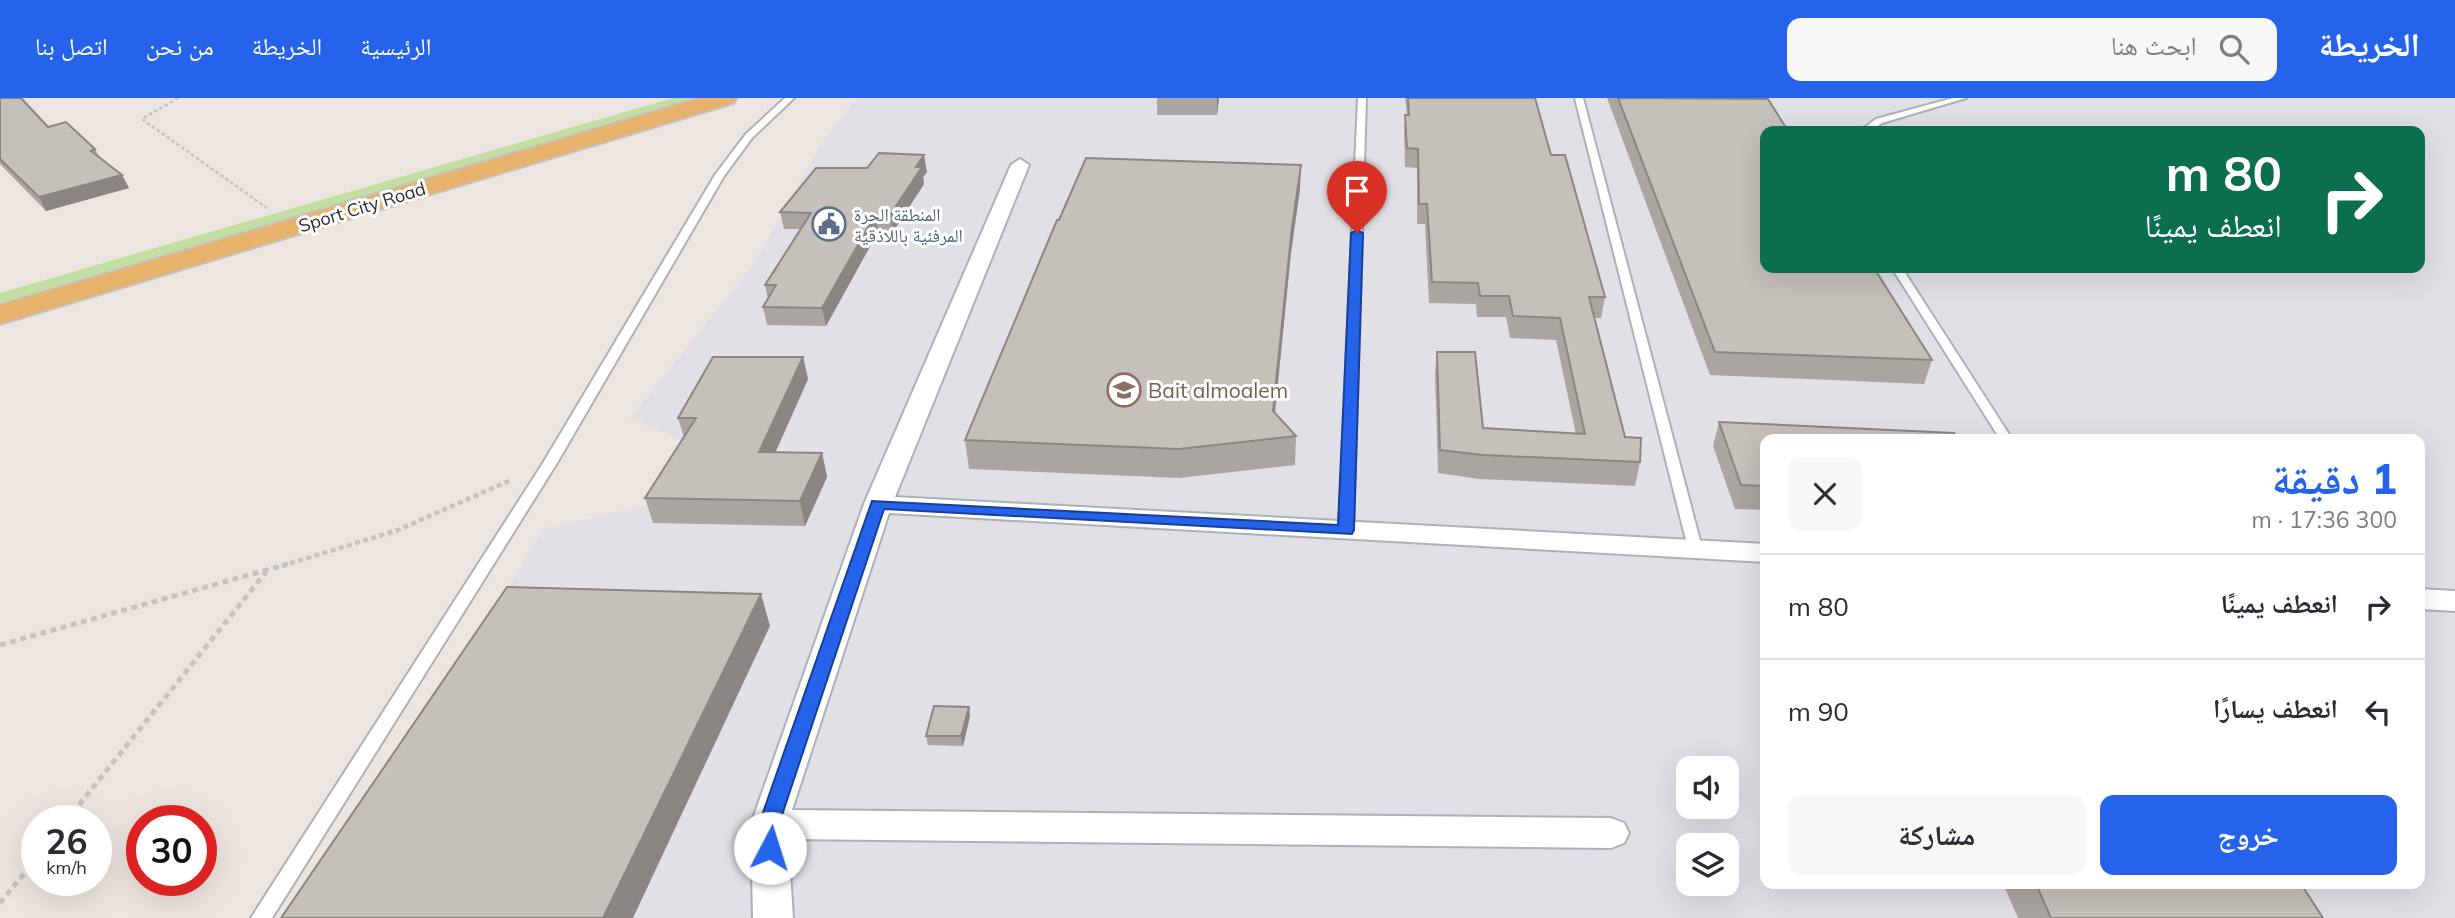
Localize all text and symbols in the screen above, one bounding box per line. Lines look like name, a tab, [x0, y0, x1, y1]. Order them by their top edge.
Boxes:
search box	[1787, 18, 2277, 81]
text: الخريطة	[2319, 23, 2420, 64]
text: ابحث هنا	[2111, 29, 2197, 62]
icon: search	[2215, 30, 2253, 68]
text: اتصل بنا	[35, 31, 108, 61]
text: من نحن	[146, 31, 214, 61]
text: الخريطة	[252, 31, 322, 61]
text: الرئيسية	[360, 31, 431, 61]
text: 80 m	[2166, 142, 2282, 203]
icon: right	[2306, 154, 2397, 245]
pin	[1327, 161, 1387, 233]
icon: arrive	[1338, 172, 1376, 210]
street label: Sport City Road	[296, 177, 428, 237]
place label: المنطقة الحرة المرفئية باللاذقية	[854, 203, 963, 247]
public building icon: المنطقة الحرة المرفئية باللاذقية	[810, 205, 848, 243]
text: انعطف يمينًا	[2145, 205, 2282, 245]
school or university icon: Bait almoalem	[1105, 371, 1143, 409]
place label: Bait almoalem	[1148, 377, 1288, 403]
text: 1 دقيقة	[2272, 452, 2397, 505]
button: close	[1788, 457, 1862, 531]
text: 300 m · 17:36	[2252, 505, 2397, 534]
text: انعطف يمينًا	[2221, 587, 2338, 620]
icon: right	[2359, 588, 2397, 626]
text: 80 m	[1788, 590, 1849, 623]
text: انعطف يسارًا	[2213, 692, 2338, 725]
icon: left	[2359, 693, 2397, 731]
text: 90 m	[1788, 695, 1849, 728]
map controls	[1676, 756, 1739, 896]
button: sound	[1676, 756, 1739, 819]
button: مشاركة	[1788, 795, 2086, 875]
button: خروج	[2100, 795, 2397, 875]
speed limit sign: 30	[126, 805, 217, 896]
position arrow	[733, 811, 807, 885]
text: 26	[45, 819, 88, 863]
button: layers	[1676, 833, 1739, 896]
text: km/h	[46, 856, 87, 879]

